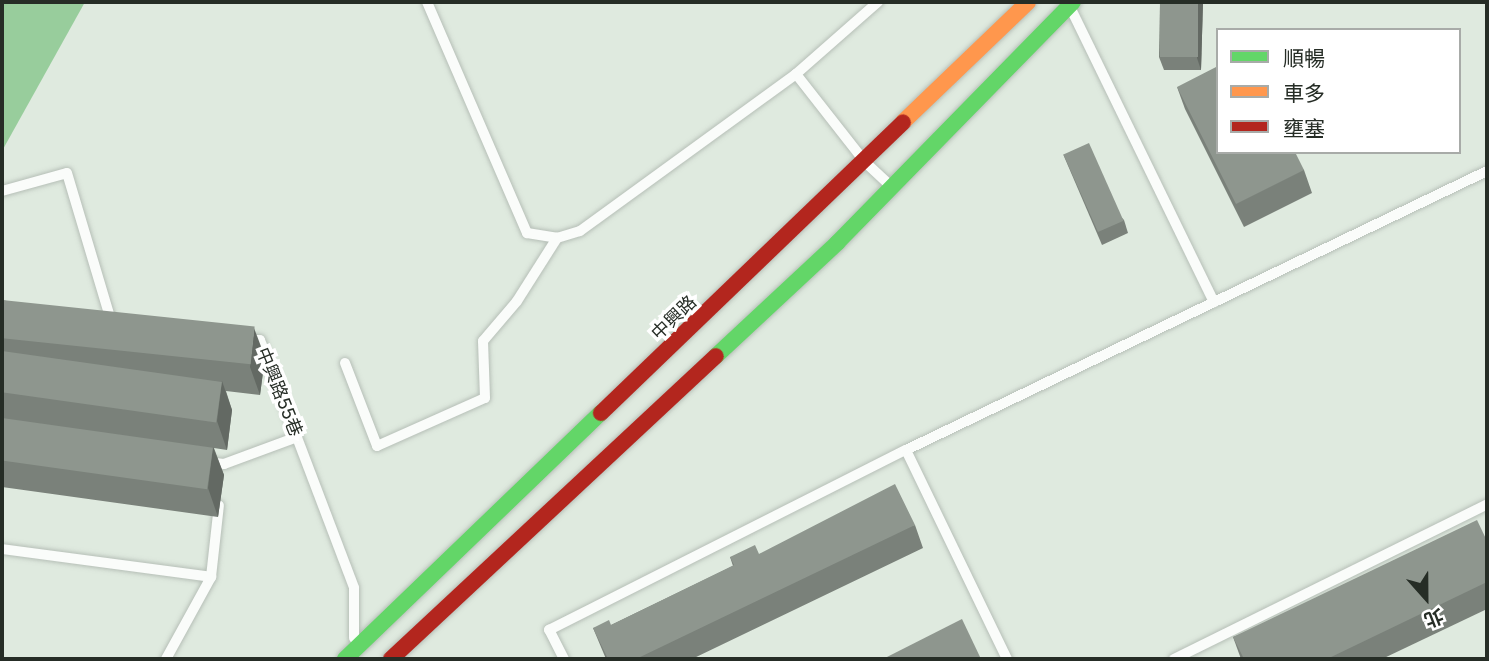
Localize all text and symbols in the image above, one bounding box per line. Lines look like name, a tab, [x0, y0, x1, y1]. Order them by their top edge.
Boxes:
legend	[1216, 28, 1461, 154]
text: 順暢	[1283, 46, 1325, 71]
text: 車多	[1283, 81, 1325, 106]
text: 壅塞	[1283, 116, 1325, 141]
street label: 中興路	[647, 291, 701, 345]
street label: 中興路55巷	[251, 344, 307, 440]
north arrow	[1391, 563, 1461, 633]
text: 北	[1421, 604, 1447, 632]

